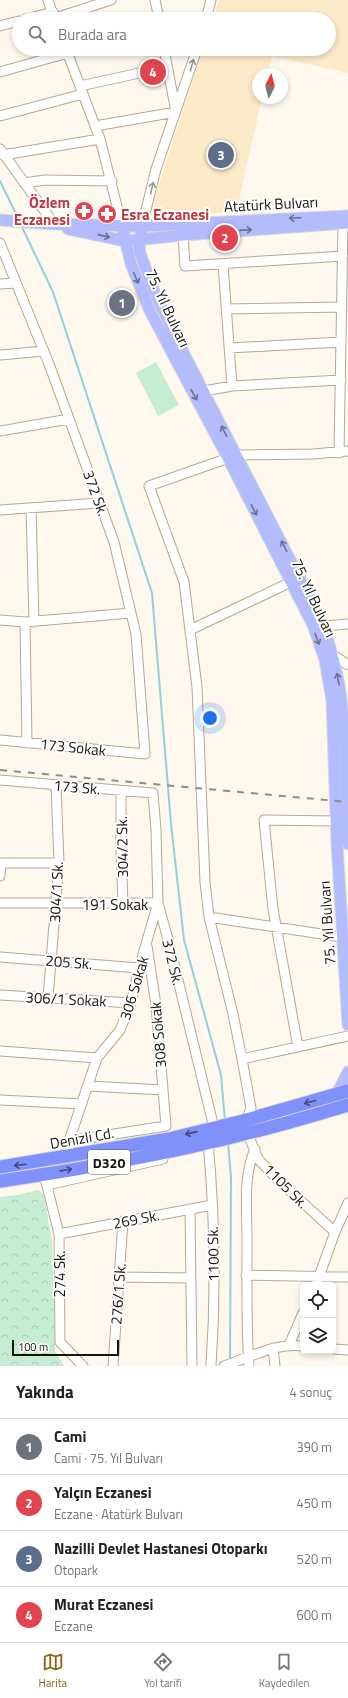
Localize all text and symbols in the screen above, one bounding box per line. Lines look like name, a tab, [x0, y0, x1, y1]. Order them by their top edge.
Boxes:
search box	[12, 12, 336, 56]
icon: search	[26, 23, 48, 45]
text: Burada ara	[58, 23, 127, 46]
pin: 4	[140, 57, 166, 87]
one-way arrow	[189, 58, 196, 71]
north arrow	[252, 68, 288, 104]
pin: 3	[208, 140, 234, 170]
one-way arrow	[148, 182, 156, 195]
street label: Atatürk Bulvarı	[223, 190, 319, 218]
place label: Özlem Eczanesi	[14, 191, 70, 231]
pharmacy icon: Özlem Eczanesi	[73, 200, 95, 222]
pharmacy icon: Esra Eczanesi	[96, 203, 118, 225]
place label: Esra Eczanesi	[121, 203, 209, 226]
one-way arrow	[289, 214, 302, 222]
pin: 2	[212, 223, 238, 253]
one-way arrow	[239, 227, 252, 234]
one-way arrow	[97, 233, 110, 241]
street label: 75. Yıl Bulvarı	[140, 265, 196, 351]
one-way arrow	[133, 272, 141, 284]
pin: 1	[109, 288, 135, 318]
one-way arrow	[191, 388, 198, 400]
one-way arrow	[220, 425, 228, 437]
street label: 372 Sk.	[77, 467, 115, 519]
one-way arrow	[251, 503, 259, 515]
one-way arrow	[280, 541, 287, 553]
street label: 75. Yıl Bulvarı	[286, 555, 342, 641]
one-way arrow	[314, 633, 322, 645]
one-way arrow	[333, 673, 341, 686]
your location	[200, 708, 220, 728]
street label: 173 Sokak	[39, 732, 107, 762]
street label: 173 Sk.	[53, 773, 101, 801]
street label: 304/2 Sk.	[110, 816, 134, 878]
street label: 304/1 Sk.	[43, 861, 69, 923]
street label: 75. Yıl Bulvarı	[313, 880, 341, 966]
street label: 191 Sokak	[82, 893, 148, 916]
street label: 372 Sk.	[156, 936, 190, 988]
street label: 205 Sk.	[45, 948, 93, 976]
street label: 306 Sokak	[113, 953, 155, 1023]
street label: 306/1 Sokak	[25, 985, 107, 1013]
street label: 308 Sokak	[144, 1001, 172, 1069]
one-way arrow	[304, 1098, 317, 1106]
street label: Denizli Cd.	[48, 1121, 116, 1155]
one-way arrow	[185, 1130, 198, 1138]
road number: D320	[88, 1150, 130, 1174]
street label: 1105 Sk.	[258, 1158, 314, 1214]
one-way arrow	[14, 1161, 27, 1169]
one-way arrow	[59, 1166, 72, 1174]
street label: 269 Sk.	[111, 1203, 161, 1235]
street label: 1100 Sk.	[201, 1226, 225, 1282]
street label: 274 Sk.	[48, 1250, 71, 1298]
street label: 276/1 Sk.	[104, 1262, 132, 1326]
map controls	[300, 1282, 336, 1354]
button: locate	[300, 1282, 336, 1318]
button: layers	[300, 1318, 336, 1354]
scale bar	[12, 1338, 119, 1357]
text: 100 m	[18, 1339, 48, 1355]
text: Yakında	[16, 1379, 74, 1405]
text: 4 sonuç	[289, 1382, 332, 1402]
text: Cami	[54, 1425, 86, 1448]
text: 1	[25, 1437, 33, 1457]
text: 390 m	[296, 1437, 332, 1457]
text: Cami · 75. Yıl Bulvarı	[54, 1448, 163, 1468]
text: Yalçın Eczanesi	[54, 1481, 152, 1504]
text: 2	[25, 1493, 33, 1513]
text: 450 m	[296, 1493, 332, 1513]
text: Eczane · Atatürk Bulvarı	[54, 1504, 183, 1524]
text: Nazilli Devlet Hastanesi Otoparkı	[54, 1537, 268, 1560]
text: 3	[25, 1549, 33, 1569]
text: 520 m	[296, 1549, 332, 1569]
text: Otopark	[54, 1560, 98, 1580]
text: Murat Eczanesi	[54, 1593, 153, 1616]
text: 4	[25, 1605, 33, 1625]
text: 600 m	[296, 1605, 332, 1625]
text: Eczane	[54, 1616, 93, 1636]
tab: Harita	[39, 1651, 67, 1691]
tab: Yol tarifi	[144, 1651, 182, 1691]
tab: Kaydedilen	[259, 1651, 309, 1691]

